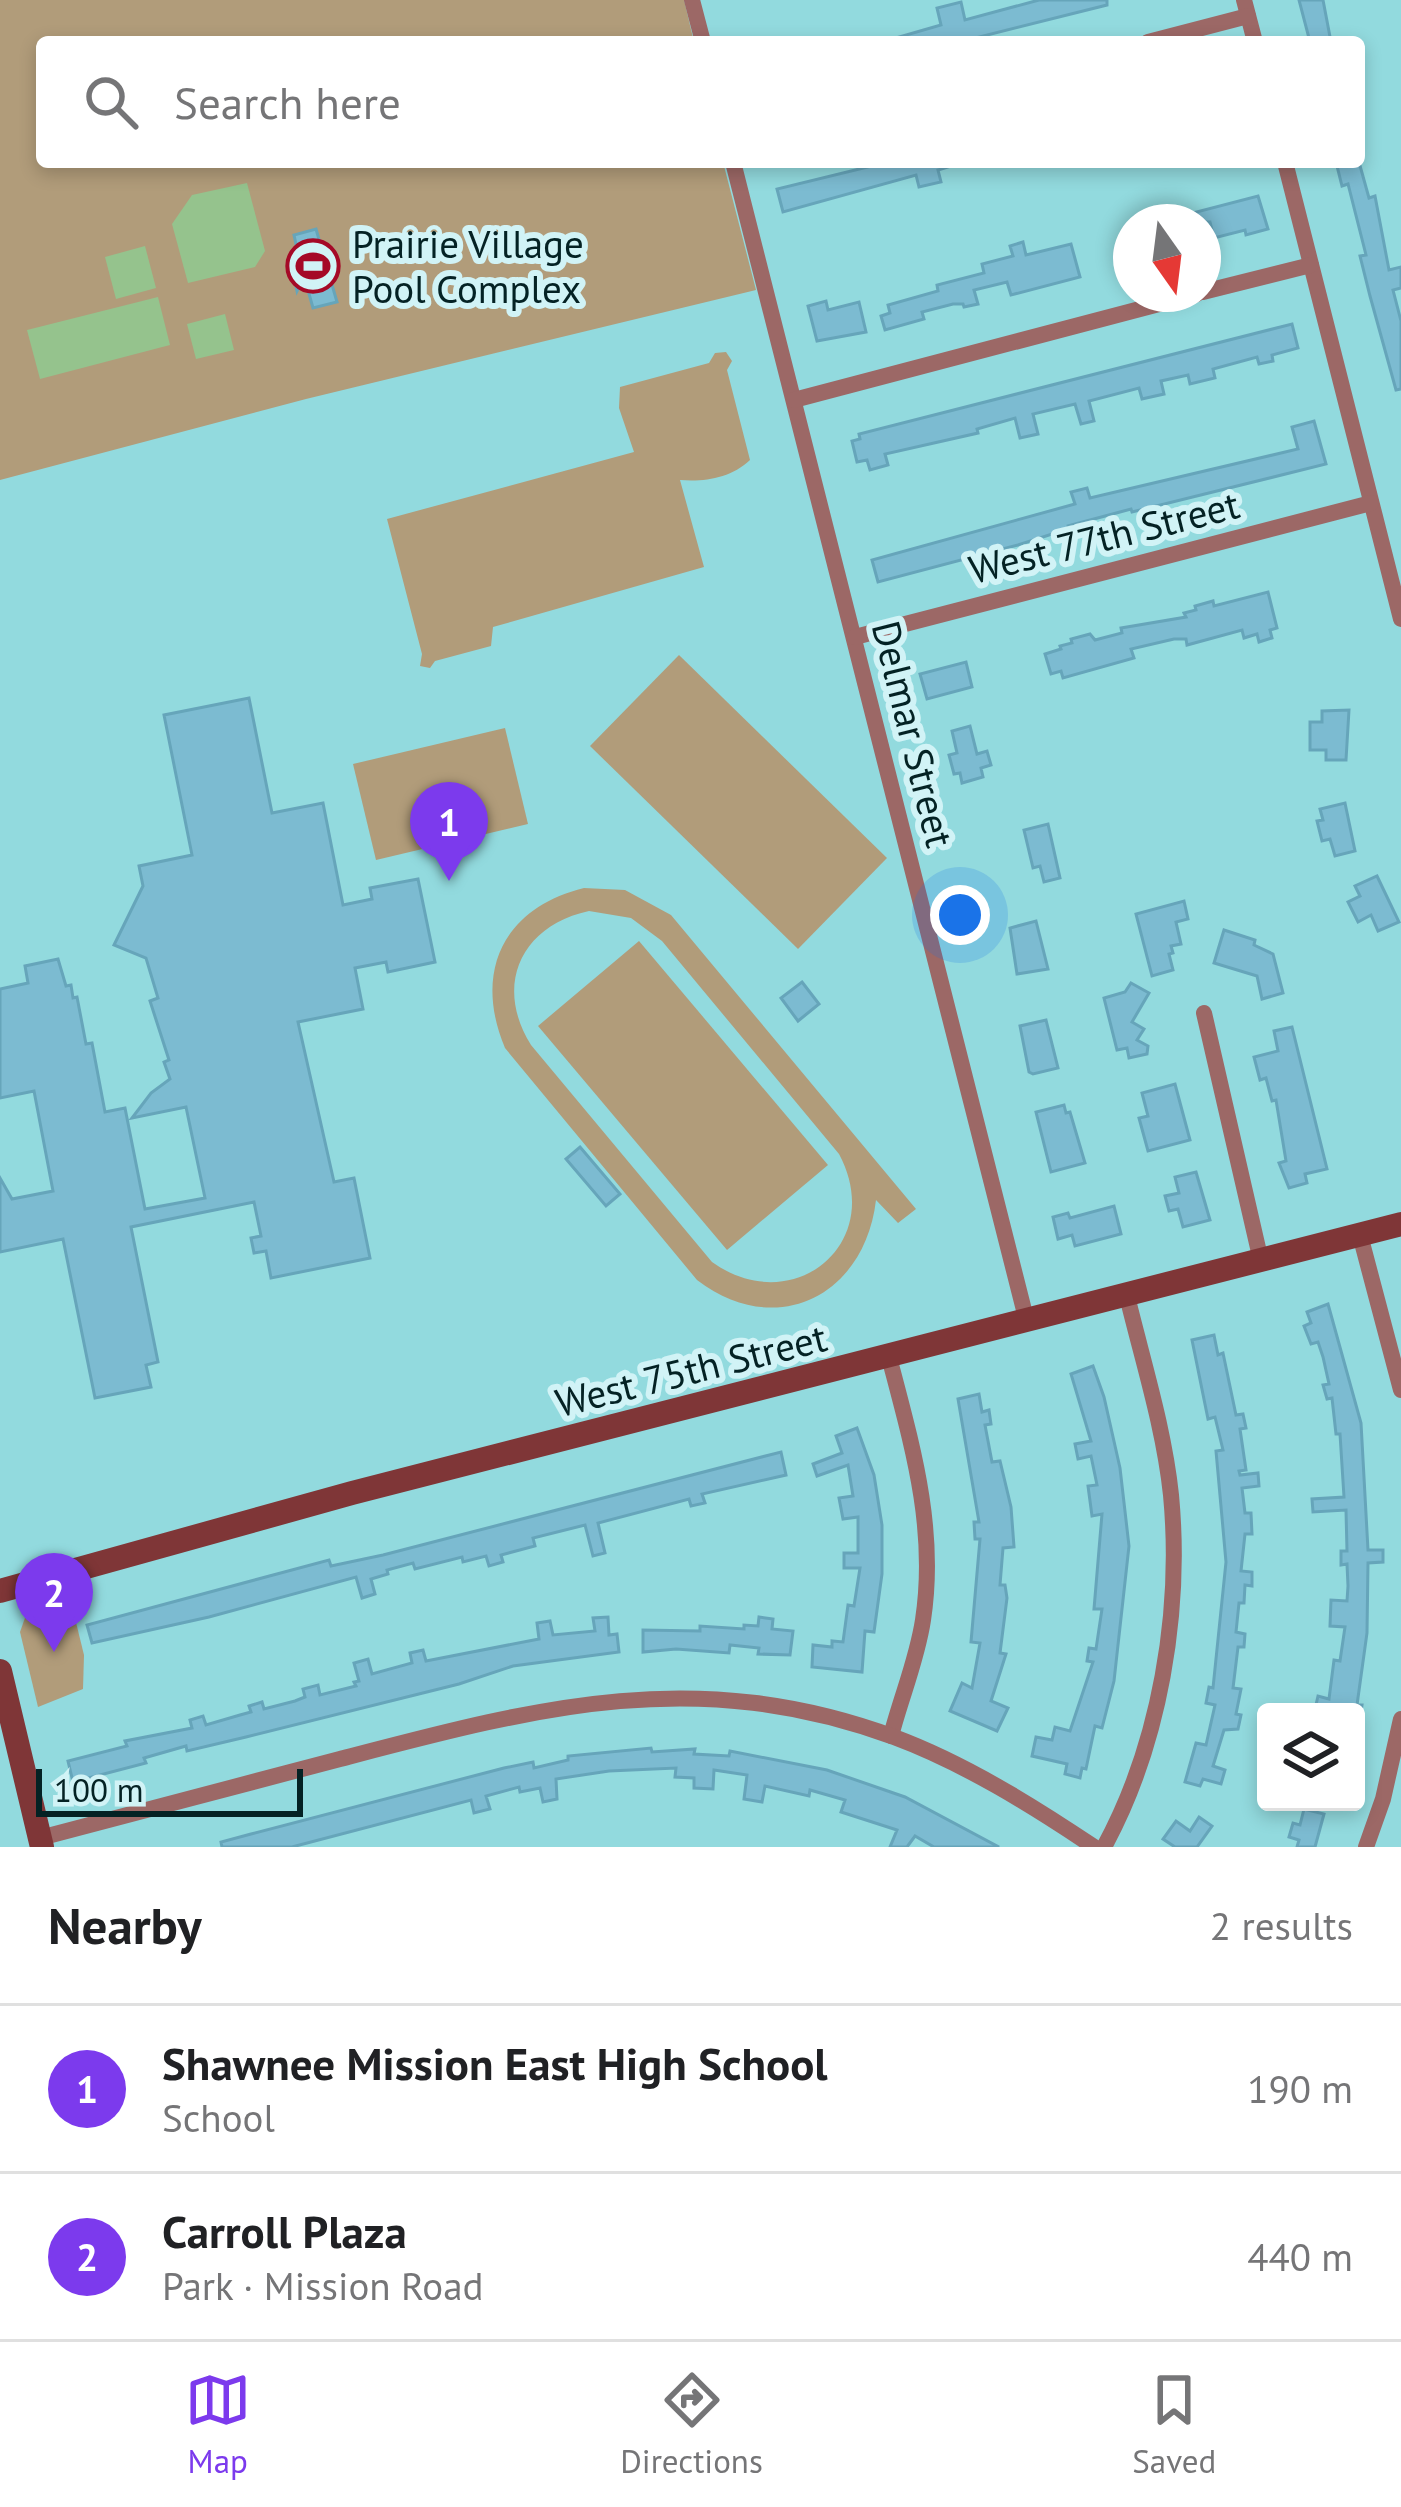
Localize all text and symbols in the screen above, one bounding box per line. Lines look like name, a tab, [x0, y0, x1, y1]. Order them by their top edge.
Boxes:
search box	[36, 36, 1365, 168]
icon: search	[78, 69, 144, 135]
text: Search here	[174, 73, 401, 131]
north arrow	[1113, 204, 1221, 312]
place label: Prairie Village Pool Complex	[352, 218, 584, 314]
sports icon: Prairie Village Pool Complex	[285, 238, 341, 294]
street label: West 77th Street	[963, 478, 1244, 595]
street label: Delmar Street	[861, 616, 966, 852]
pin: 1	[410, 782, 488, 881]
your location	[930, 885, 990, 945]
street label: West 75th Street	[550, 1311, 832, 1428]
pin: 2	[15, 1553, 93, 1652]
map controls	[1257, 1703, 1365, 1811]
button: layers	[1257, 1703, 1365, 1811]
scale bar	[36, 1763, 303, 1816]
text: 100 m	[54, 1768, 144, 1811]
text: Nearby	[48, 1892, 202, 1958]
text: 2 results	[1210, 1900, 1353, 1951]
text: Shawnee Mission East High School	[162, 2034, 828, 2092]
text: 1	[76, 2063, 98, 2114]
text: 190 m	[1247, 2063, 1353, 2114]
text: School	[162, 2092, 275, 2143]
text: Carroll Plaza	[162, 2202, 407, 2260]
text: 2	[76, 2231, 98, 2282]
text: 440 m	[1247, 2231, 1353, 2282]
text: Park · Mission Road	[162, 2260, 484, 2311]
tab: Map	[185, 2367, 251, 2482]
tab: Directions	[620, 2367, 763, 2482]
tab: Saved	[1132, 2367, 1216, 2482]

